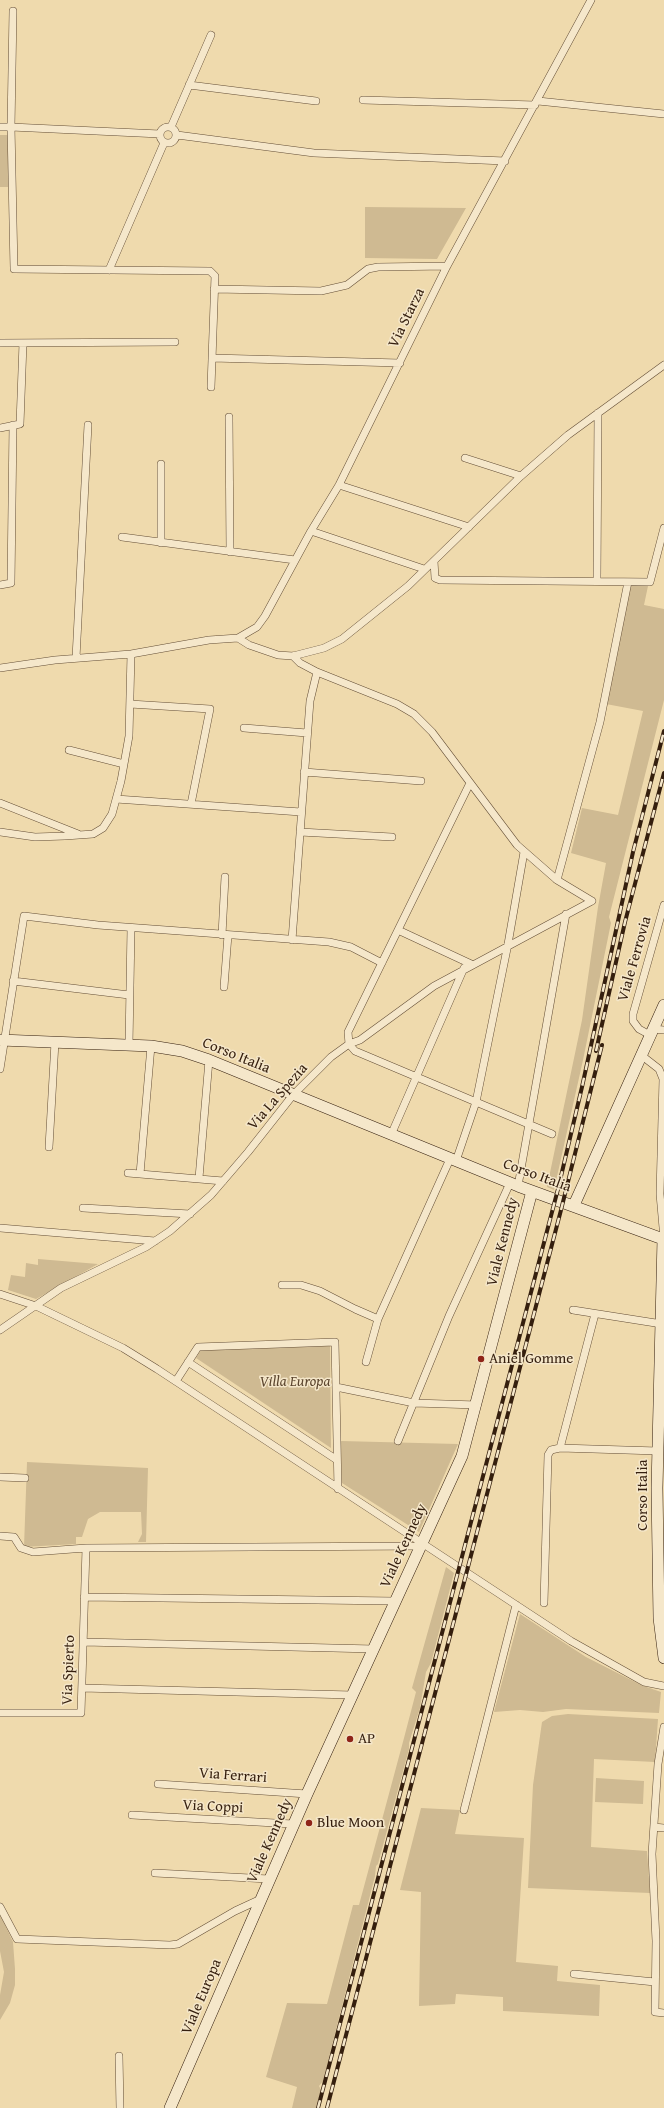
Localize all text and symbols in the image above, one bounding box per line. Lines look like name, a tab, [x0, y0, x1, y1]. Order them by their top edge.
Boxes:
street label: Via Starza	[385, 285, 429, 351]
street label: Viale Ferrovia	[614, 914, 656, 1004]
street label: Corso Italia	[200, 1034, 272, 1078]
street label: Via La Spezia	[244, 1060, 312, 1134]
street label: Corso Italia	[500, 1155, 574, 1197]
street label: Viale Kennedy	[483, 1196, 523, 1288]
place label: Aniel Gomme	[489, 1350, 573, 1368]
marker: Aniel Gomme	[476, 1354, 486, 1364]
park label: Villa Europa	[260, 1373, 330, 1391]
street label: Corso Italia	[634, 1459, 652, 1531]
street label: Viale Kennedy	[377, 1501, 431, 1591]
street label: Via Spierto	[59, 1635, 79, 1705]
place label: AP	[358, 1730, 375, 1748]
marker: AP	[345, 1734, 355, 1744]
street label: Via Ferrari	[199, 1765, 267, 1787]
street label: Via Coppi	[182, 1796, 244, 1818]
street label: Viale Kennedy	[243, 1796, 297, 1886]
place label: Blue Moon	[317, 1814, 384, 1832]
marker: Blue Moon	[304, 1818, 314, 1828]
street label: Viale Europa	[178, 1957, 226, 2037]

